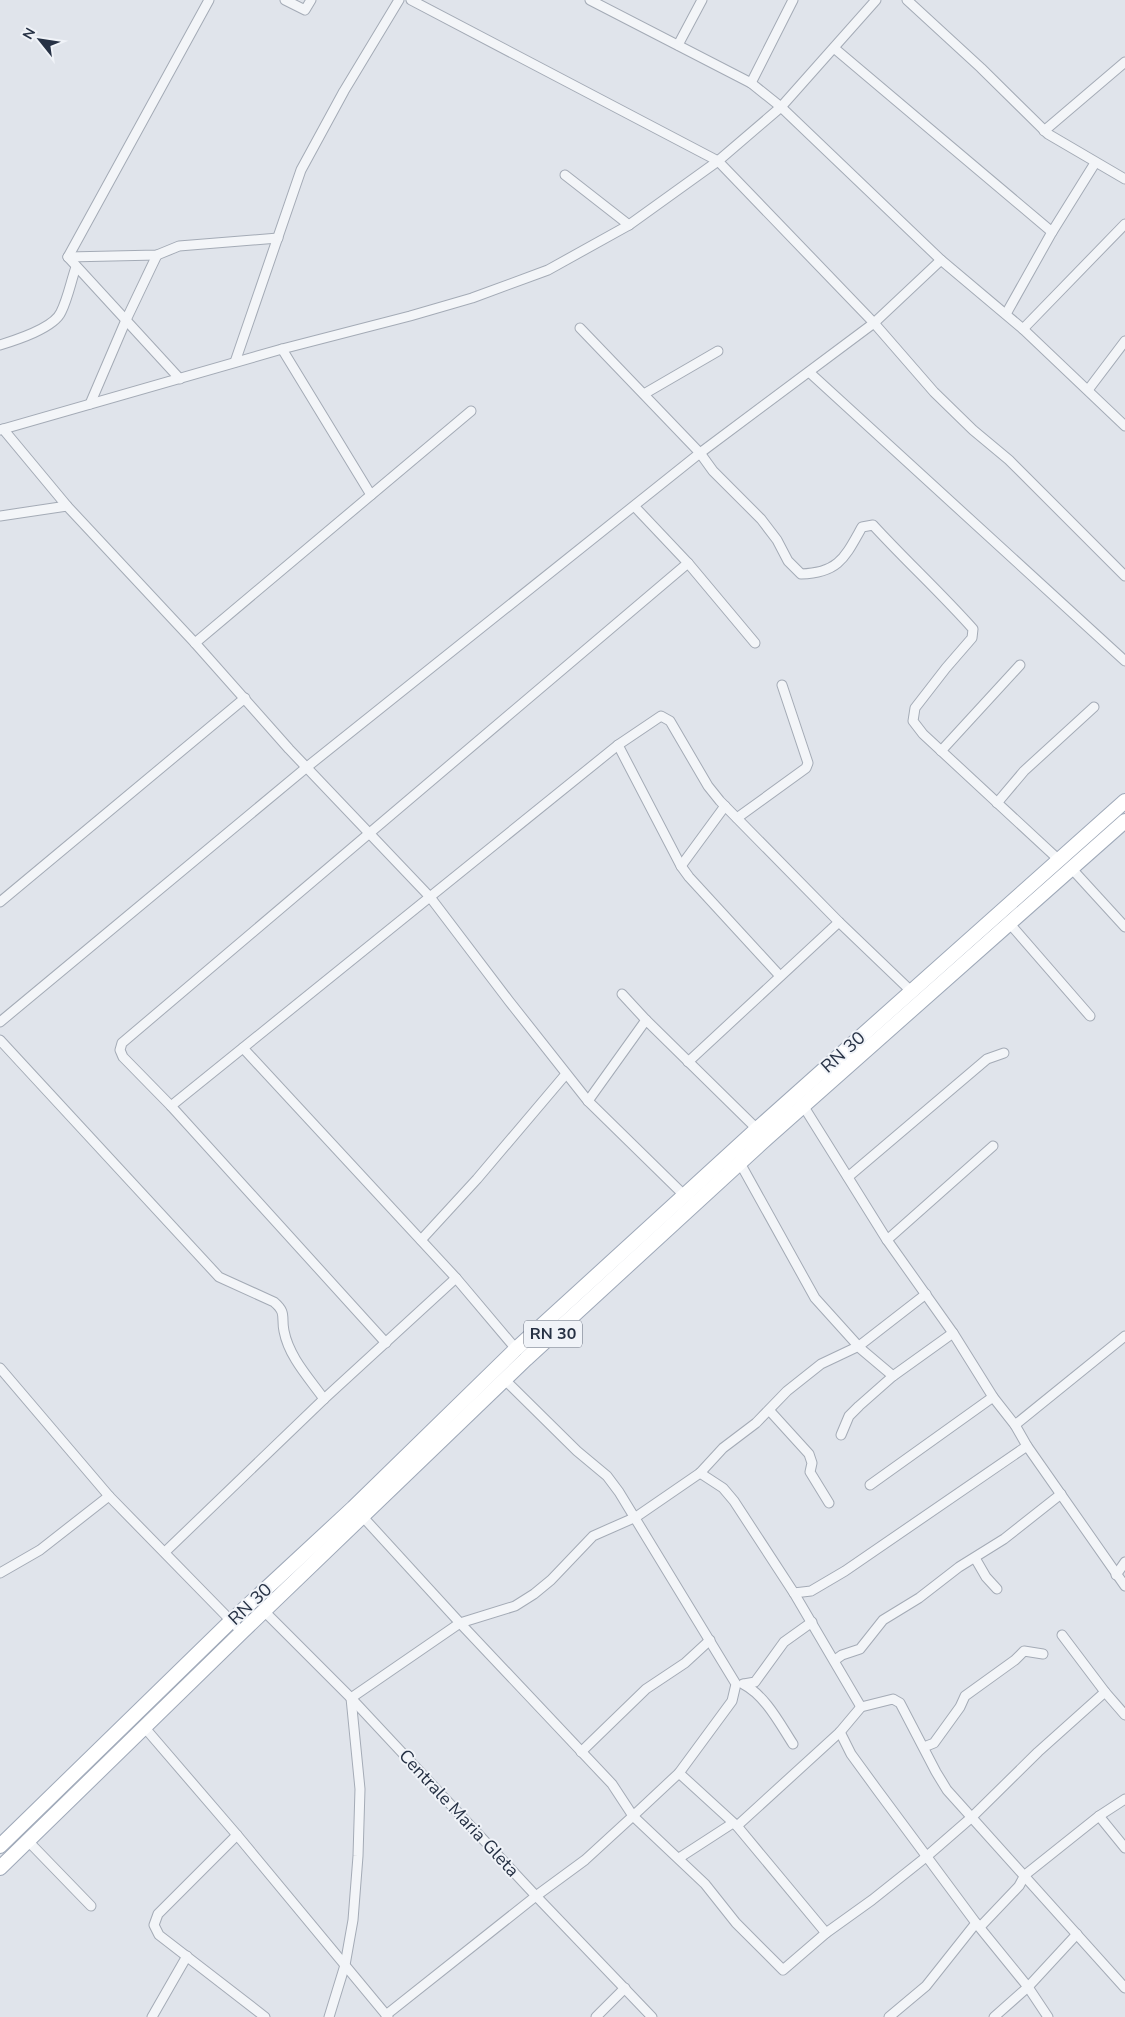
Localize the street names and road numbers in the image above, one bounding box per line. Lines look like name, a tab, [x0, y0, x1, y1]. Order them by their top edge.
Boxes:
street label: RN 30	[816, 1026, 870, 1078]
road number: RN 30	[524, 1320, 582, 1348]
street label: RN 30	[223, 1578, 277, 1630]
street label: Centrale Maria Gleta	[393, 1744, 525, 1882]

